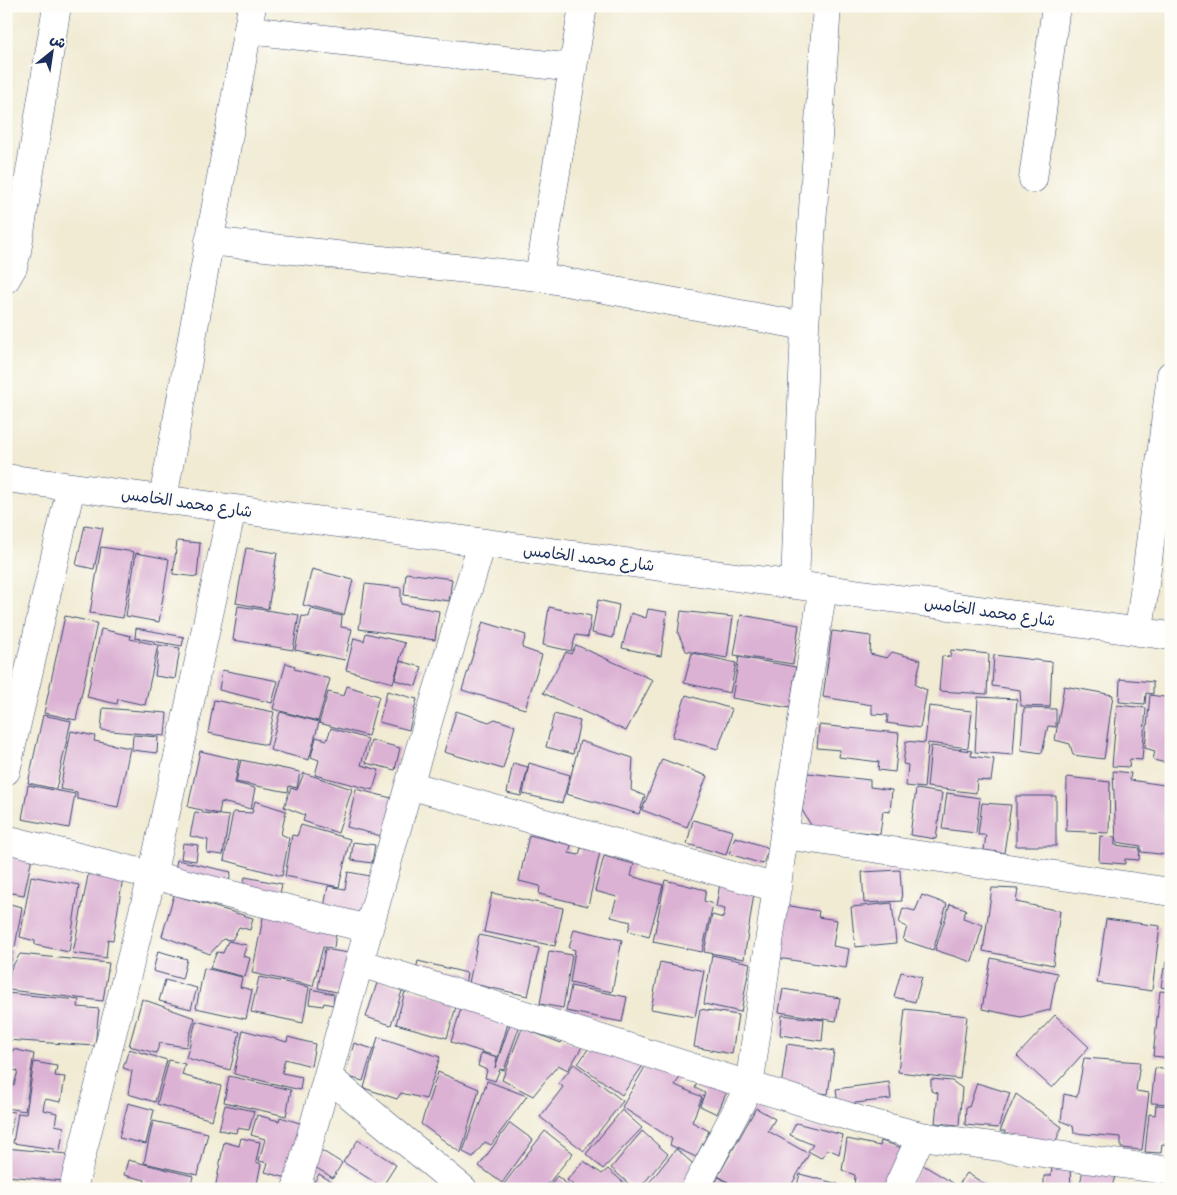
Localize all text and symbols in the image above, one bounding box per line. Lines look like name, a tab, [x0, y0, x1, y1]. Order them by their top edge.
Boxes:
north arrow	[28, 28, 78, 78]
text: ش	[47, 28, 70, 52]
street label: شارع محمد الخامس	[120, 482, 254, 523]
street label: شارع محمد الخامس	[522, 538, 656, 577]
street label: شارع محمد الخامس	[923, 591, 1057, 632]

